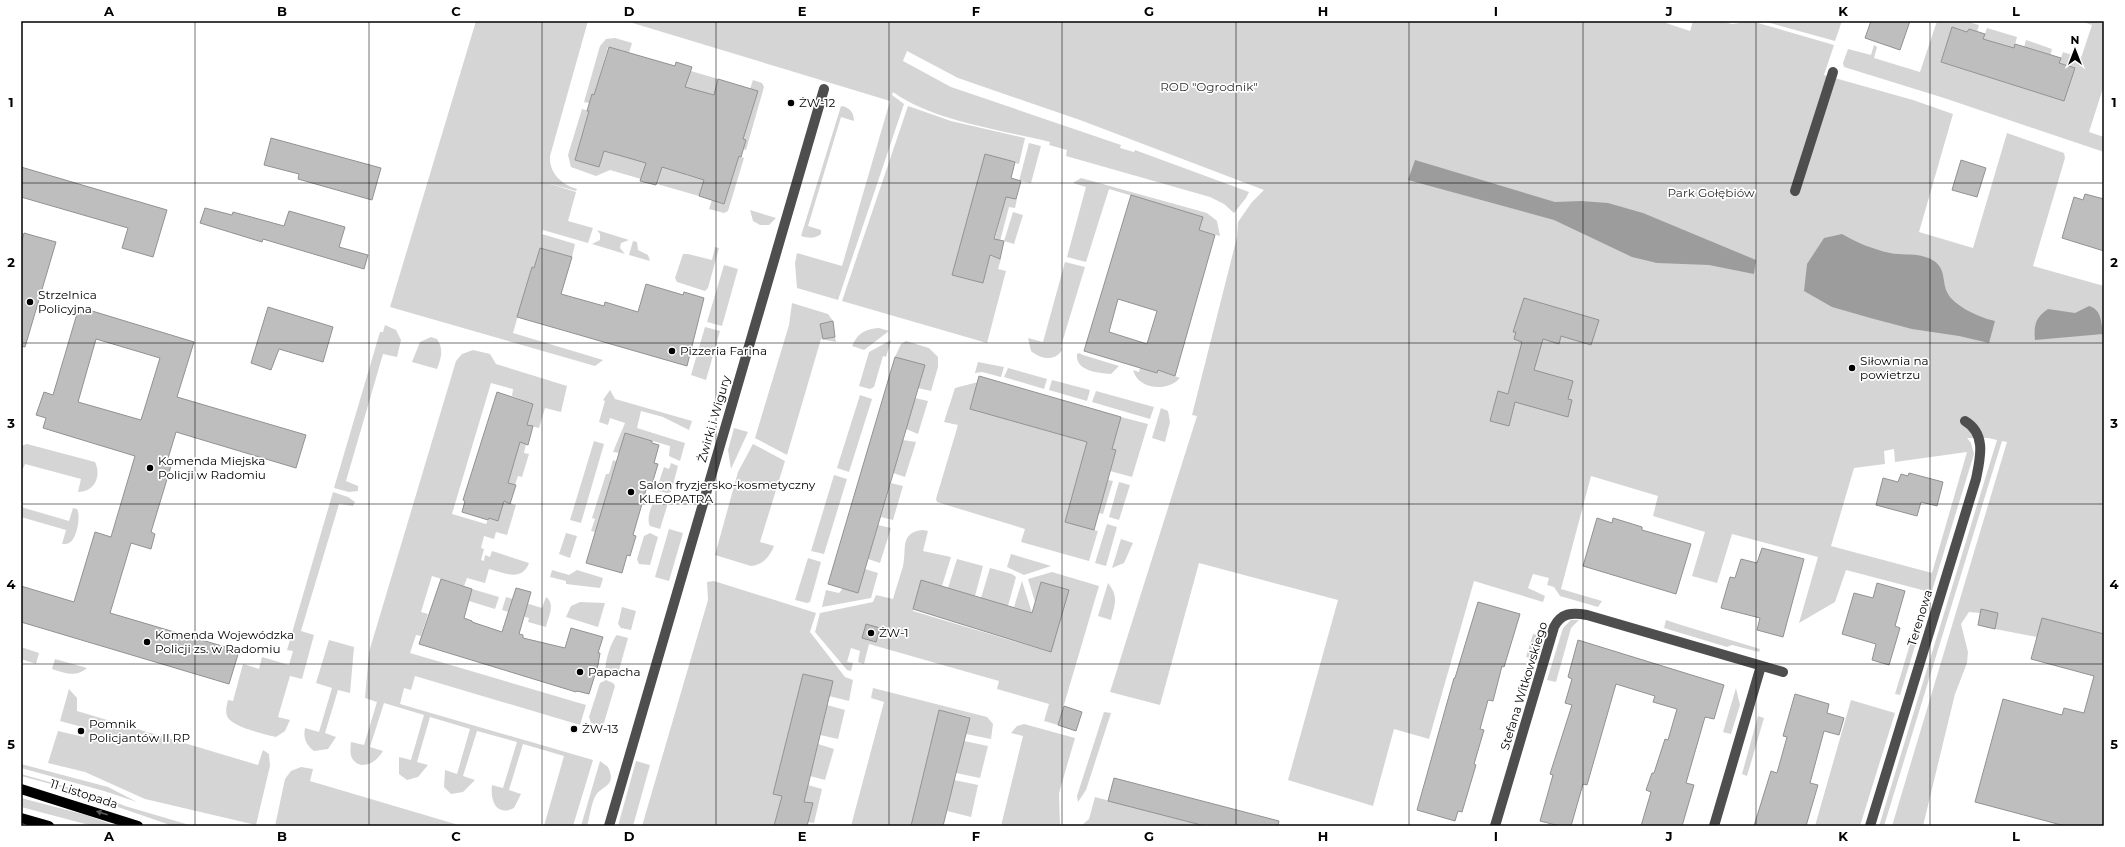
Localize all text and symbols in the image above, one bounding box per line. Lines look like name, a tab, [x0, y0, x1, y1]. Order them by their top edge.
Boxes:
text: A	[103, 3, 115, 19]
text: B	[277, 3, 287, 19]
text: C	[451, 3, 461, 19]
text: D	[624, 3, 635, 19]
text: E	[798, 3, 807, 19]
text: F	[972, 3, 980, 19]
text: G	[1144, 3, 1154, 19]
text: H	[1318, 3, 1328, 19]
text: I	[1494, 3, 1498, 19]
text: J	[1664, 3, 1673, 19]
text: K	[1838, 3, 1848, 19]
text: L	[2012, 3, 2020, 19]
north arrow	[2055, 30, 2095, 70]
text: N	[2071, 33, 2079, 47]
park label: ROD "Ogrodnik"	[1160, 79, 1258, 94]
text: 1	[8, 94, 14, 110]
text: 1	[2111, 94, 2117, 110]
place label: ŻW-12	[799, 95, 836, 110]
marker: ŻW-12	[786, 98, 796, 108]
park label: Park Gołębiów	[1667, 185, 1755, 200]
text: 2	[7, 254, 15, 270]
text: 2	[2110, 254, 2118, 270]
place label: Strzelnica Policyjna	[38, 287, 97, 316]
marker: Strzelnica Policyjna	[25, 297, 35, 307]
place label: Pizzeria Farina	[680, 343, 767, 358]
marker: Pizzeria Farina	[667, 346, 677, 356]
place label: Siłownia na powietrzu	[1860, 353, 1929, 382]
marker: Siłownia na powietrzu	[1847, 363, 1857, 373]
street label: Żwirki i Wigury	[694, 373, 733, 464]
text: 3	[6, 415, 15, 431]
text: 3	[2109, 415, 2118, 431]
place label: Komenda Miejska Policji w Radomiu	[158, 453, 266, 482]
marker: Komenda Miejska Policji w Radomiu	[145, 463, 155, 473]
place label: Salon fryzjersko-kosmetyczny KLEOPATRA	[639, 477, 816, 506]
marker: Salon fryzjersko-kosmetyczny KLEOPATRA	[626, 487, 636, 497]
text: 4	[7, 576, 16, 592]
text: 4	[2110, 576, 2119, 592]
street label: Terenowa	[1904, 588, 1935, 648]
street label: Stefana Witkowskiego	[1497, 620, 1550, 752]
place label: ŻW-1	[879, 625, 909, 640]
place label: Komenda Wojewódzka Policji zs. w Radomiu	[155, 627, 294, 656]
marker: ŻW-1	[866, 628, 876, 638]
marker: Komenda Wojewódzka Policji zs. w Radomiu	[142, 637, 152, 647]
place label: Papacha	[588, 664, 641, 679]
marker: Papacha	[575, 667, 585, 677]
place label: Pomnik Policjantów II RP	[89, 716, 190, 745]
place label: ŻW-13	[582, 721, 619, 736]
marker: ŻW-13	[569, 724, 579, 734]
marker: Pomnik Policjantów II RP	[76, 726, 86, 736]
text: 5	[7, 736, 15, 752]
text: 5	[2110, 736, 2118, 752]
street label: 11 Listopada	[48, 775, 120, 812]
one-way arrow	[95, 810, 107, 816]
text: A	[103, 828, 115, 844]
text: B	[277, 828, 287, 844]
text: C	[451, 828, 461, 844]
text: D	[624, 828, 635, 844]
text: E	[798, 828, 807, 844]
text: F	[972, 828, 980, 844]
text: G	[1144, 828, 1154, 844]
text: H	[1318, 828, 1328, 844]
text: I	[1494, 828, 1498, 844]
text: J	[1664, 828, 1673, 844]
text: K	[1838, 828, 1848, 844]
text: L	[2012, 828, 2020, 844]

